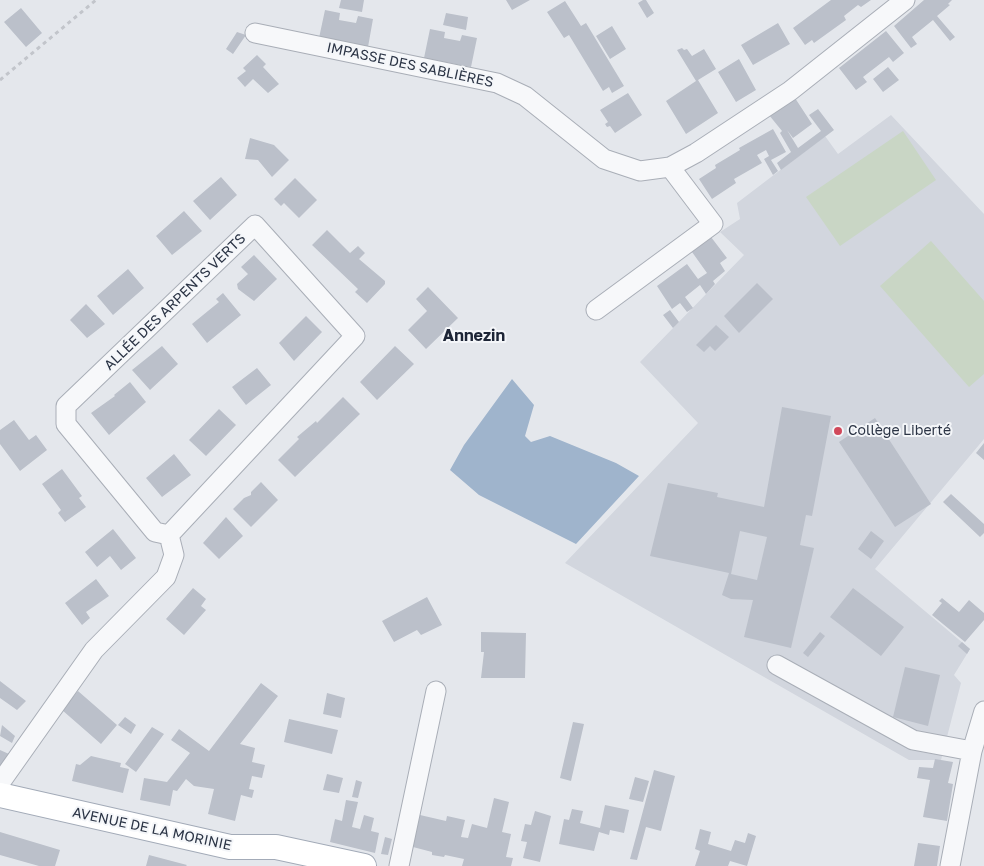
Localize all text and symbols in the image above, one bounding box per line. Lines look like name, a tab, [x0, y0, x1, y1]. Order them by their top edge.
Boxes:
street label: IMPASSE DES SABLIÈRES	[325, 39, 495, 91]
street label: ALLÉE DES ARPENTS VERTS	[101, 230, 249, 374]
district label: Annezin	[443, 326, 505, 346]
place label: Collège Liberté	[848, 423, 951, 439]
marker: Collège Liberté	[832, 425, 844, 437]
street label: AVENUE DE LA MORINIE	[71, 804, 233, 854]

